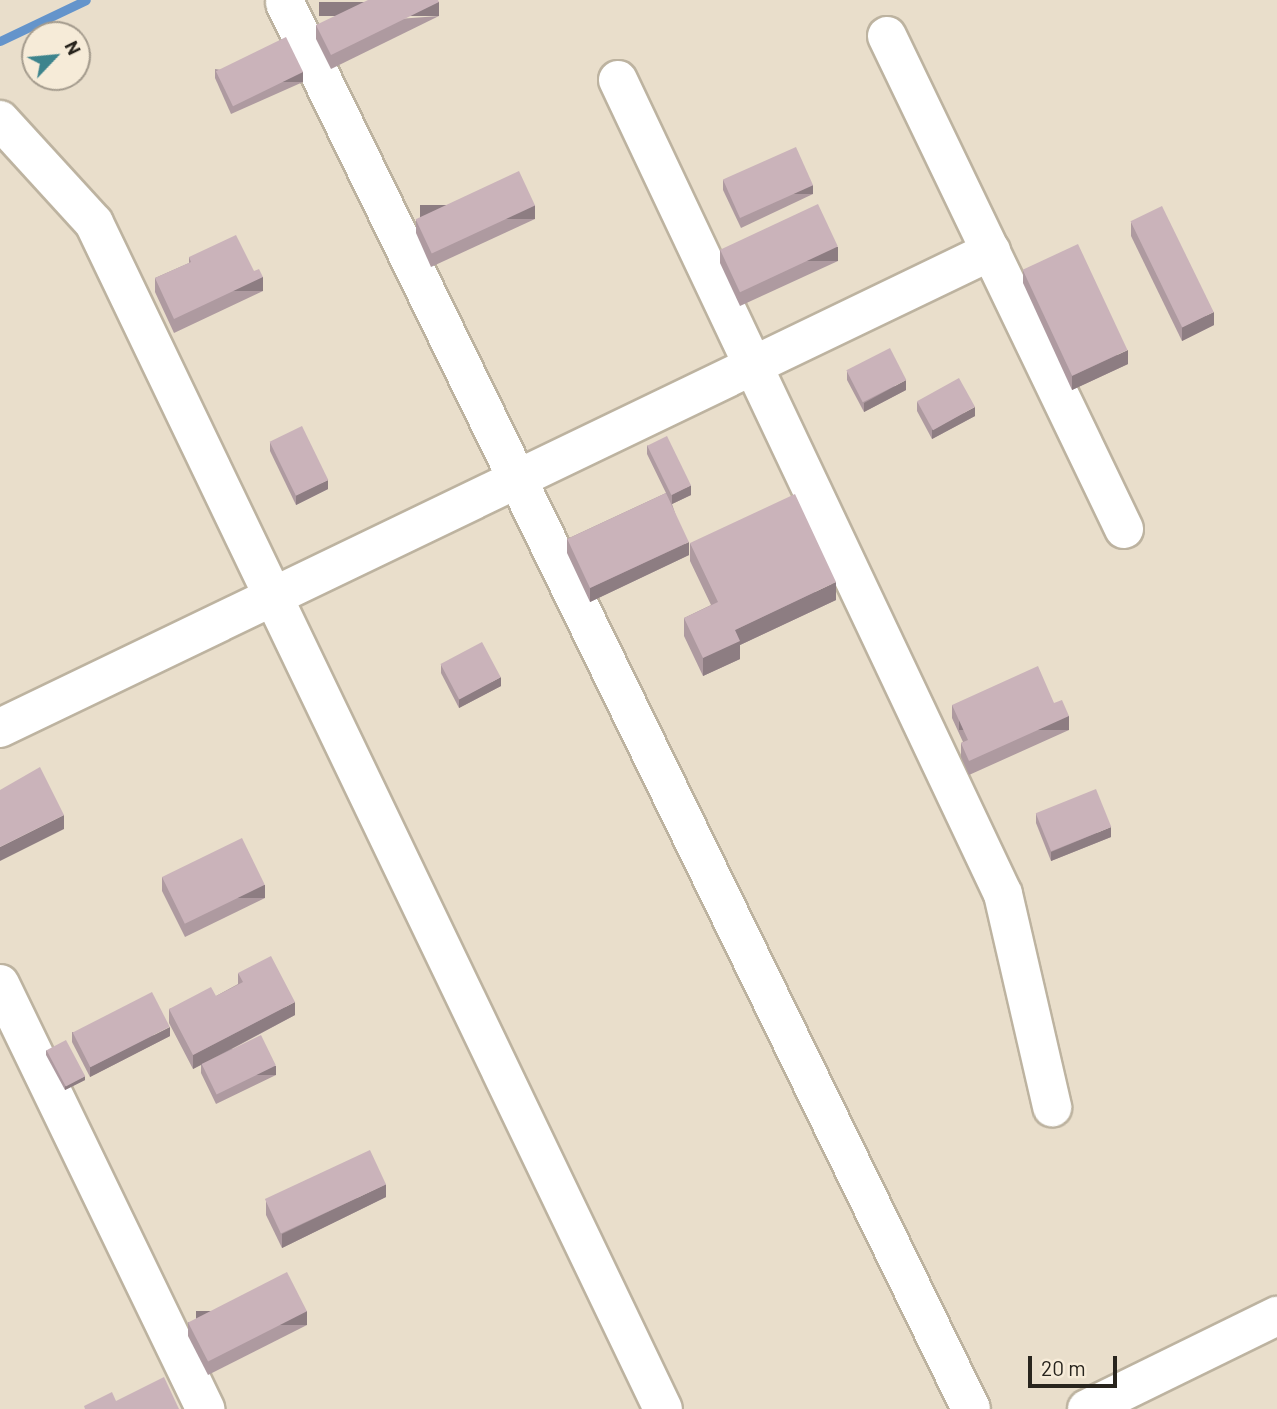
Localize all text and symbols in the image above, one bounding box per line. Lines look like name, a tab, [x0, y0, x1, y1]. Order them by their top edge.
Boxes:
north arrow	[21, 21, 91, 91]
text: N	[60, 37, 87, 58]
scale bar	[1032, 1342, 1121, 1386]
text: 20 m	[1041, 1355, 1086, 1380]

